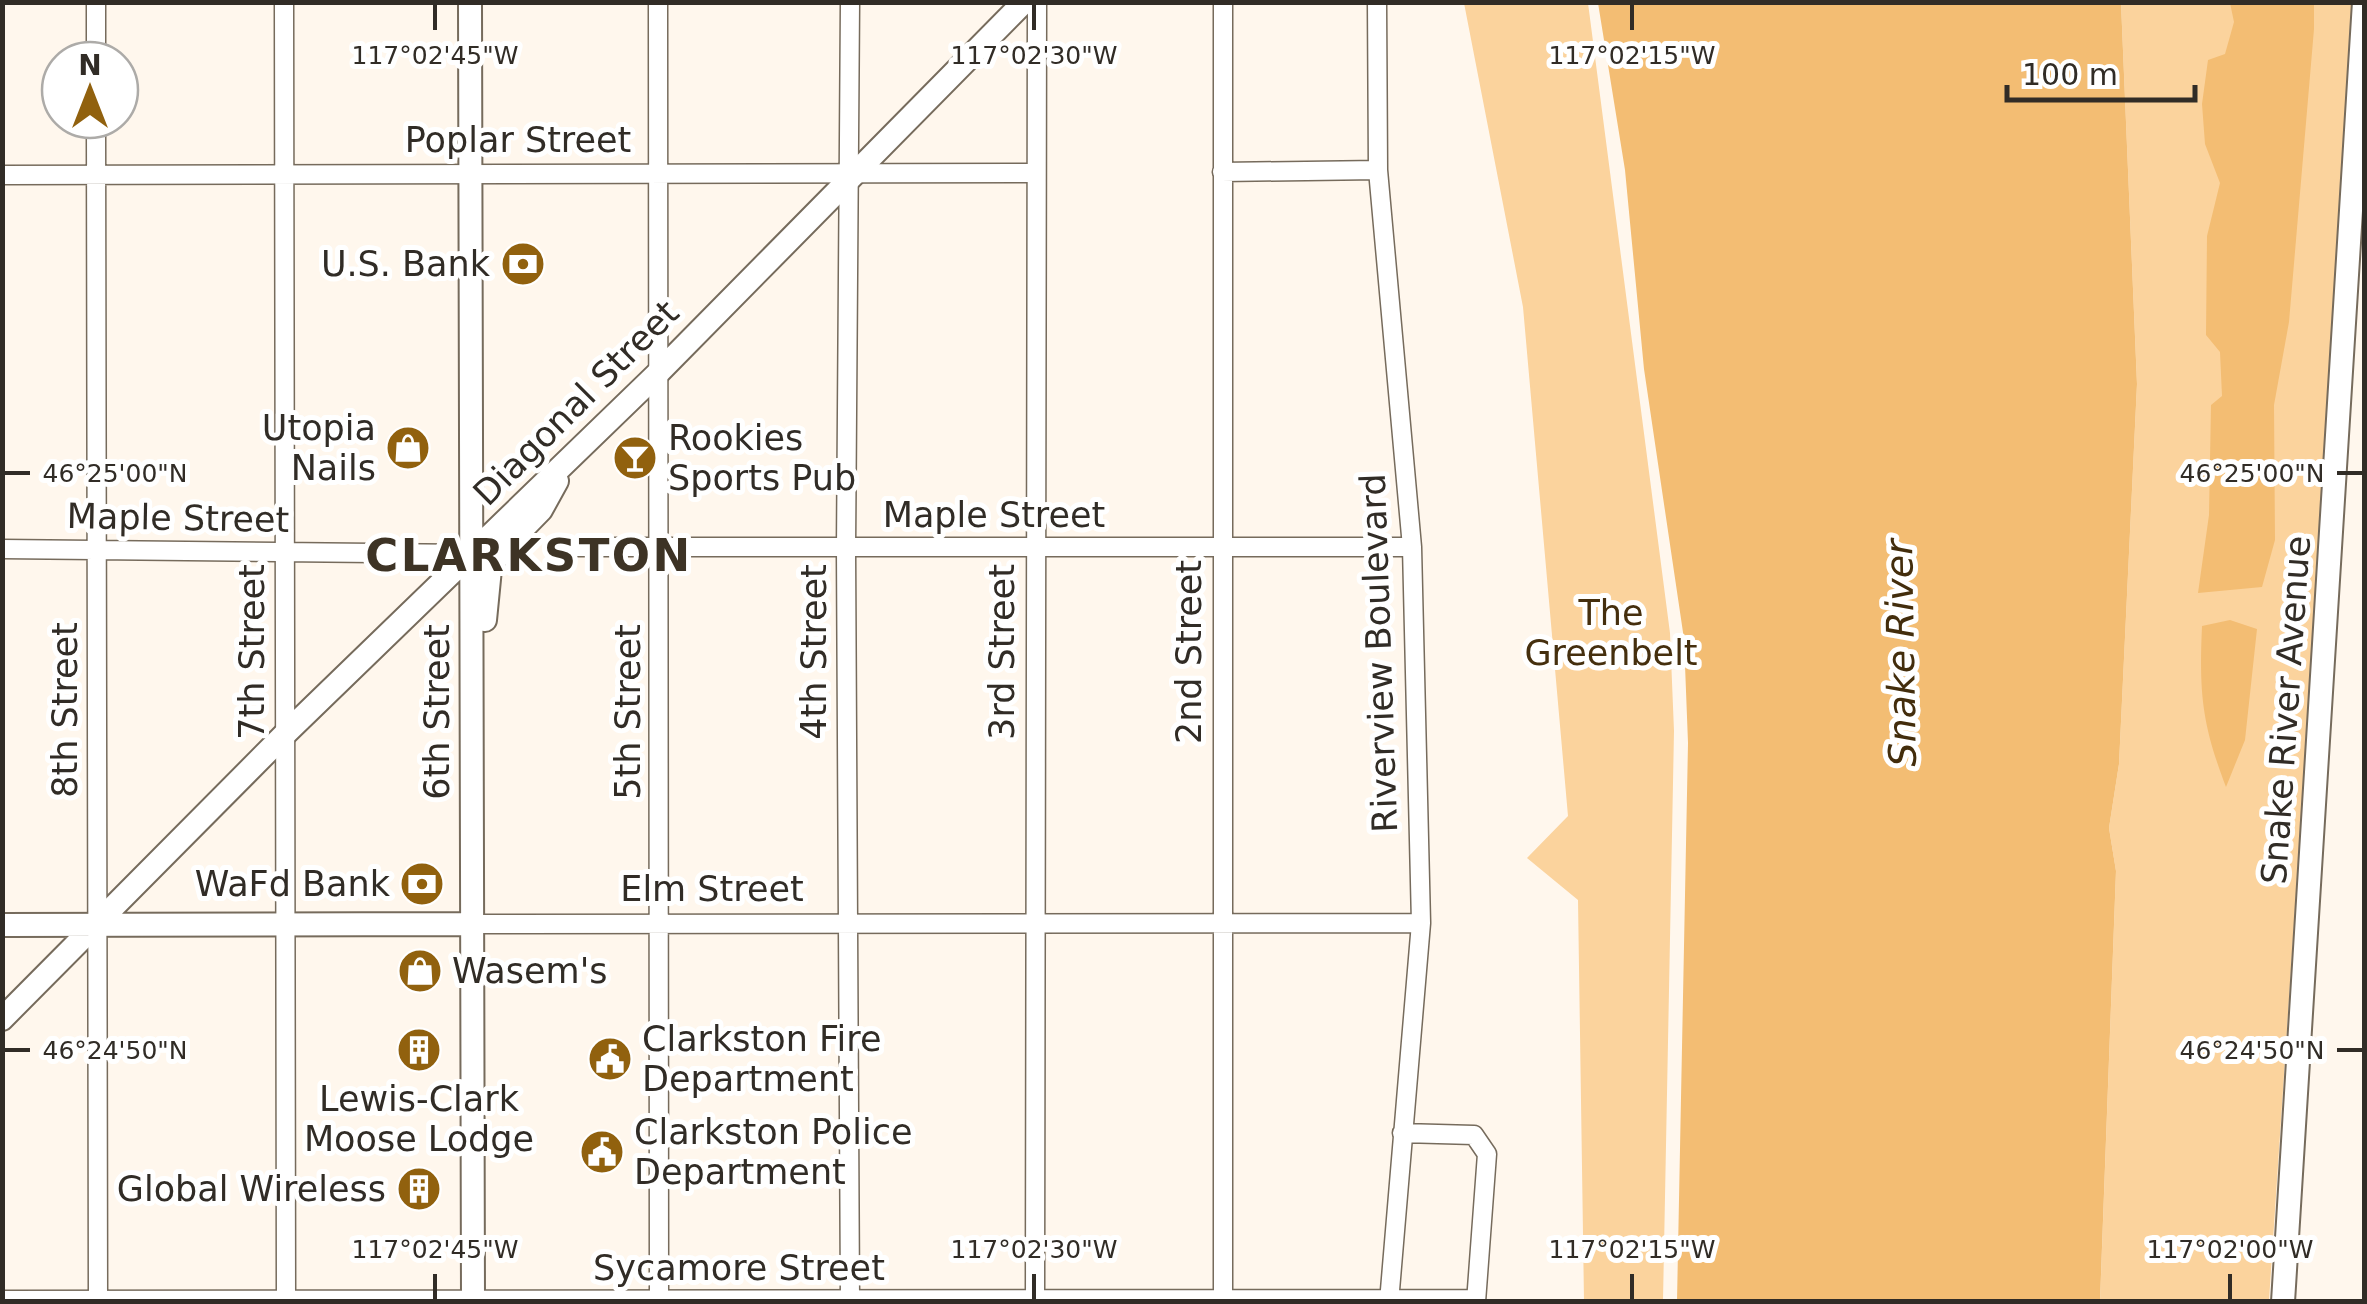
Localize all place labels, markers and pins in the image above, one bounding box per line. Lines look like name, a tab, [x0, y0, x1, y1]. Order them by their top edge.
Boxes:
bank icon: U.S. Bank	[500, 241, 546, 287]
place label: U.S. Bank	[321, 244, 491, 284]
place label: Utopia Nails	[262, 408, 376, 488]
place label: Rookies Sports Pub	[668, 418, 856, 498]
shop icon: Utopia Nails	[385, 425, 431, 471]
bar icon: Rookies Sports Pub	[612, 435, 658, 481]
bank icon: WaFd Bank	[399, 861, 445, 907]
place label: WaFd Bank	[195, 864, 391, 904]
shop icon: Wasem's	[397, 948, 443, 994]
place label: Wasem's	[452, 951, 608, 991]
place label: Clarkston Fire Department	[642, 1019, 881, 1099]
building icon: Lewis-Clark Moose Lodge	[396, 1027, 442, 1073]
public building icon: Clarkston Fire Department	[587, 1036, 633, 1082]
place label: Lewis-Clark Moose Lodge	[304, 1079, 534, 1159]
place label: Clarkston Police Department	[634, 1112, 912, 1192]
public building icon: Clarkston Police Department	[579, 1129, 625, 1175]
building icon: Global Wireless	[396, 1166, 442, 1212]
place label: Global Wireless	[117, 1169, 386, 1209]

